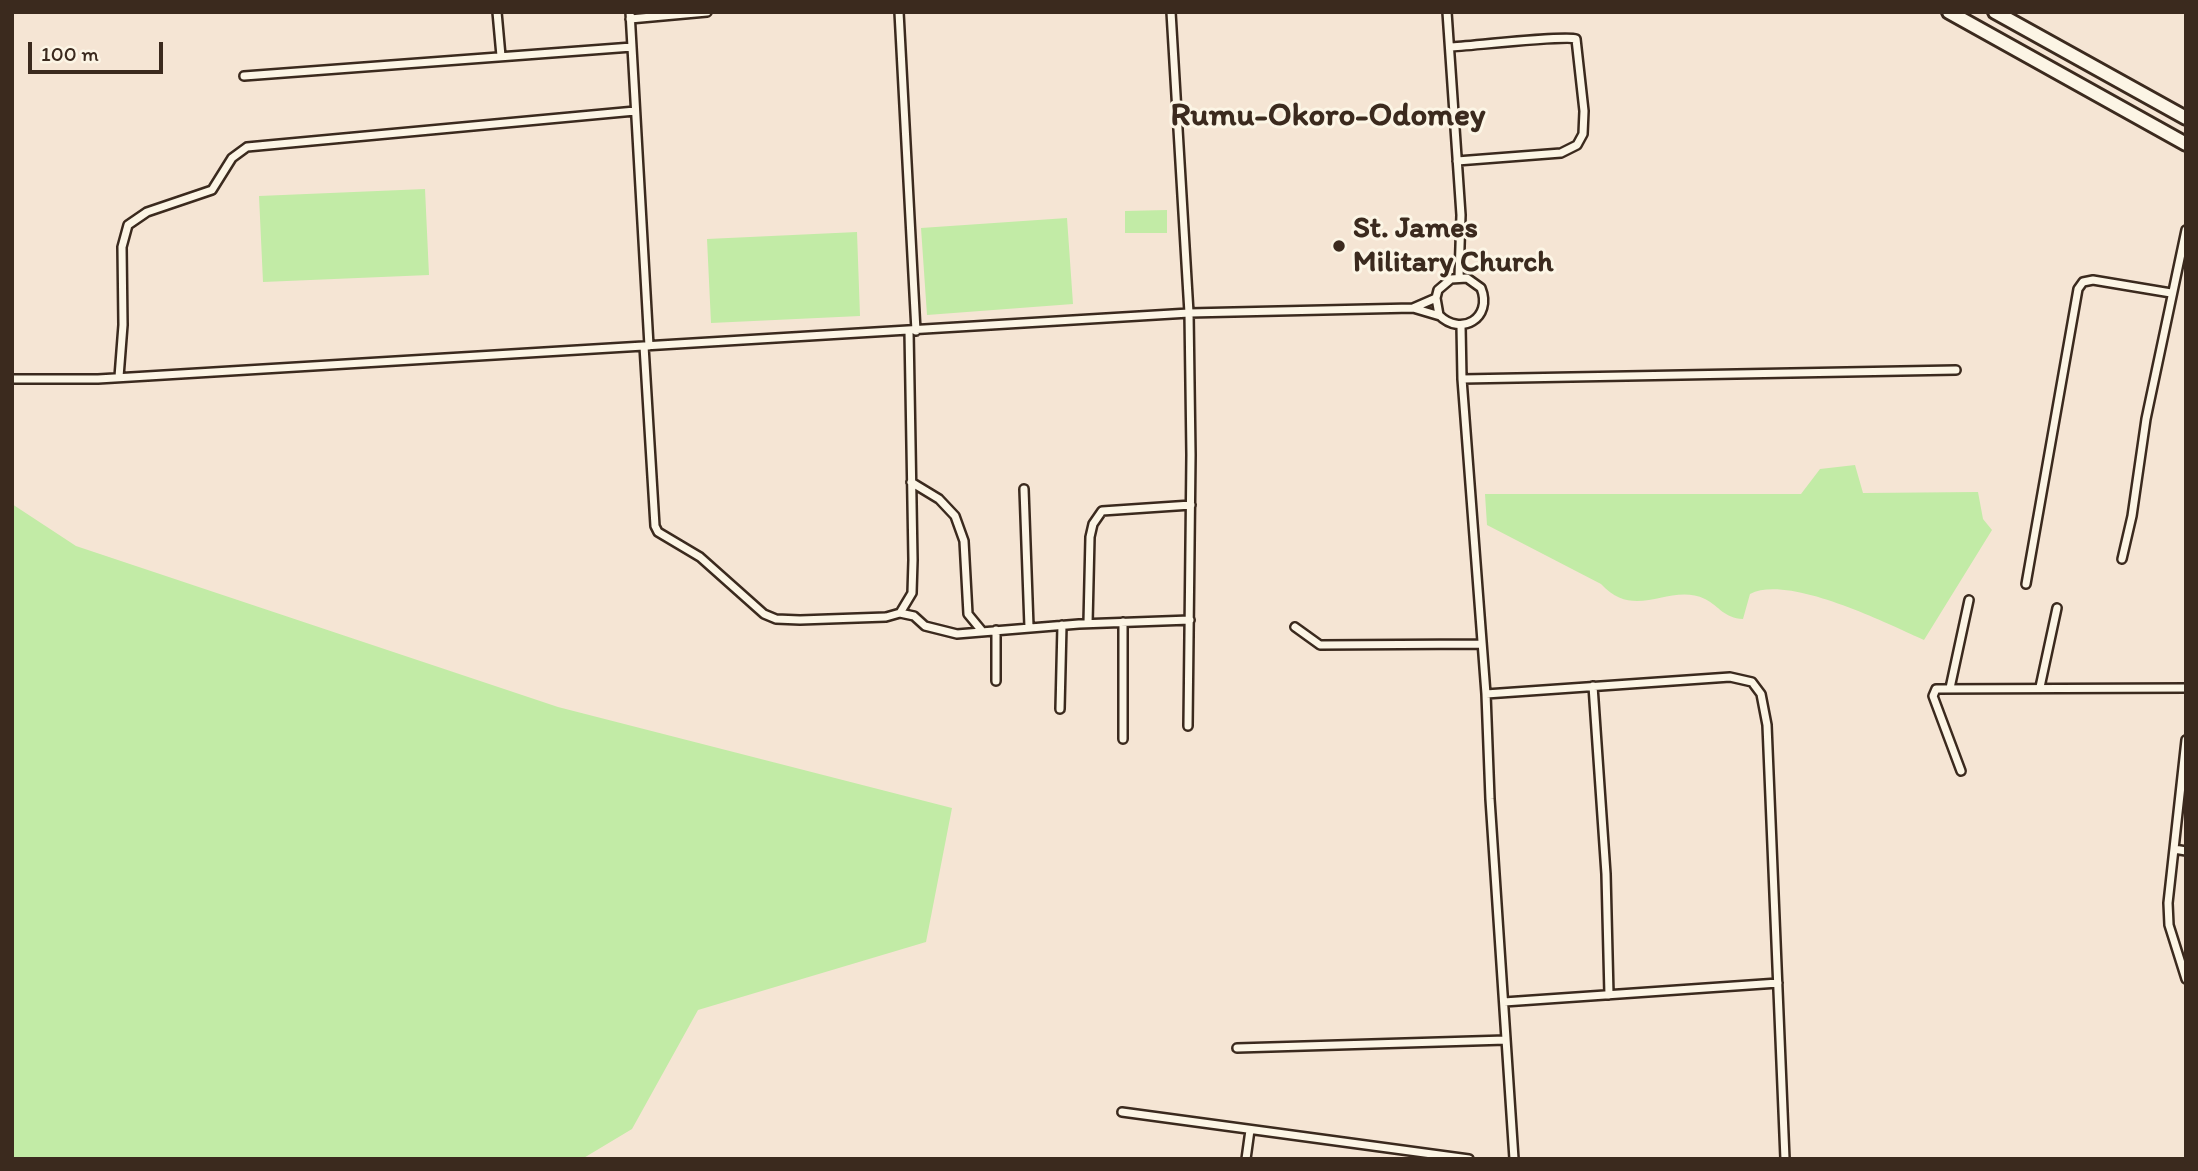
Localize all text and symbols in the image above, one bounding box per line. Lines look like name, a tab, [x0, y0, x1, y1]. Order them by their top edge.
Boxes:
scale bar	[32, 28, 166, 72]
text: 100 m	[41, 41, 99, 66]
district label: Rumu-Okoro-Odomey	[1171, 97, 1485, 137]
place label: St. James Military Church	[1353, 211, 1553, 282]
marker: St. James Military Church	[1331, 238, 1347, 254]

